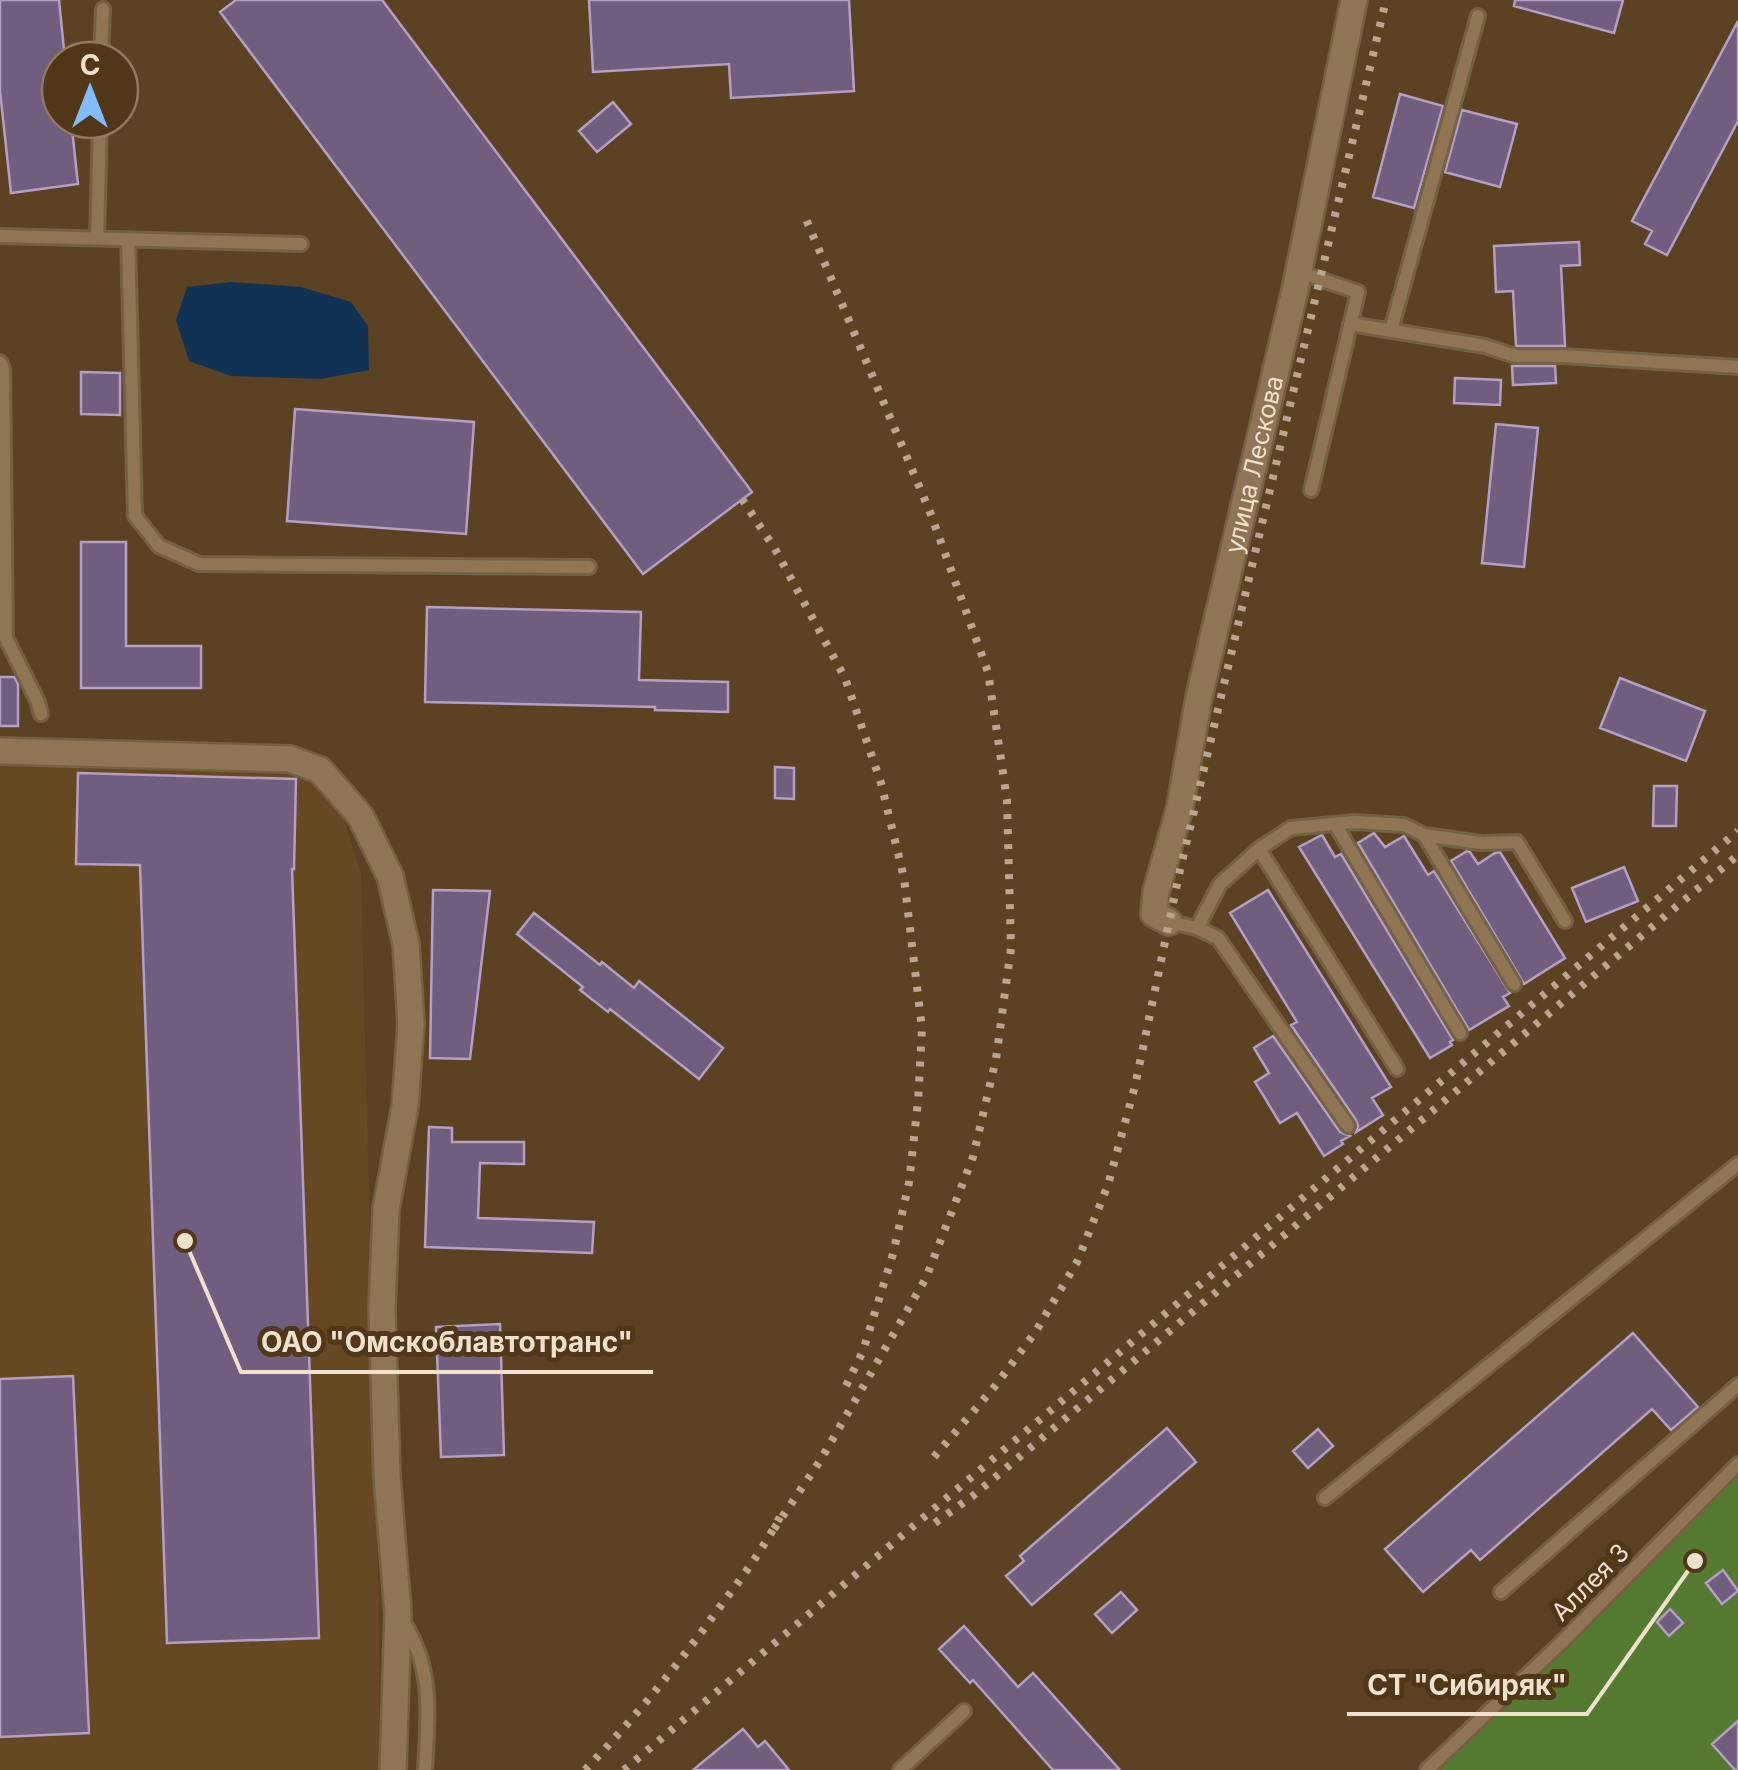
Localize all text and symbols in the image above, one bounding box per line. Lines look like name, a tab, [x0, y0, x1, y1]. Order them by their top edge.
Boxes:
north arrow	[40, 40, 140, 140]
text: С	[80, 48, 100, 82]
street label: улица Лескова	[1218, 372, 1289, 556]
callout: ОАО "Омскоблавтотранс"	[241, 1314, 653, 1372]
text: ОАО "Омскоблавтотранс"	[261, 1325, 633, 1359]
street label: Аллея 3	[1545, 1537, 1635, 1627]
callout: СТ "Сибиряк"	[1347, 1656, 1587, 1714]
text: СТ "Сибиряк"	[1367, 1668, 1567, 1702]

